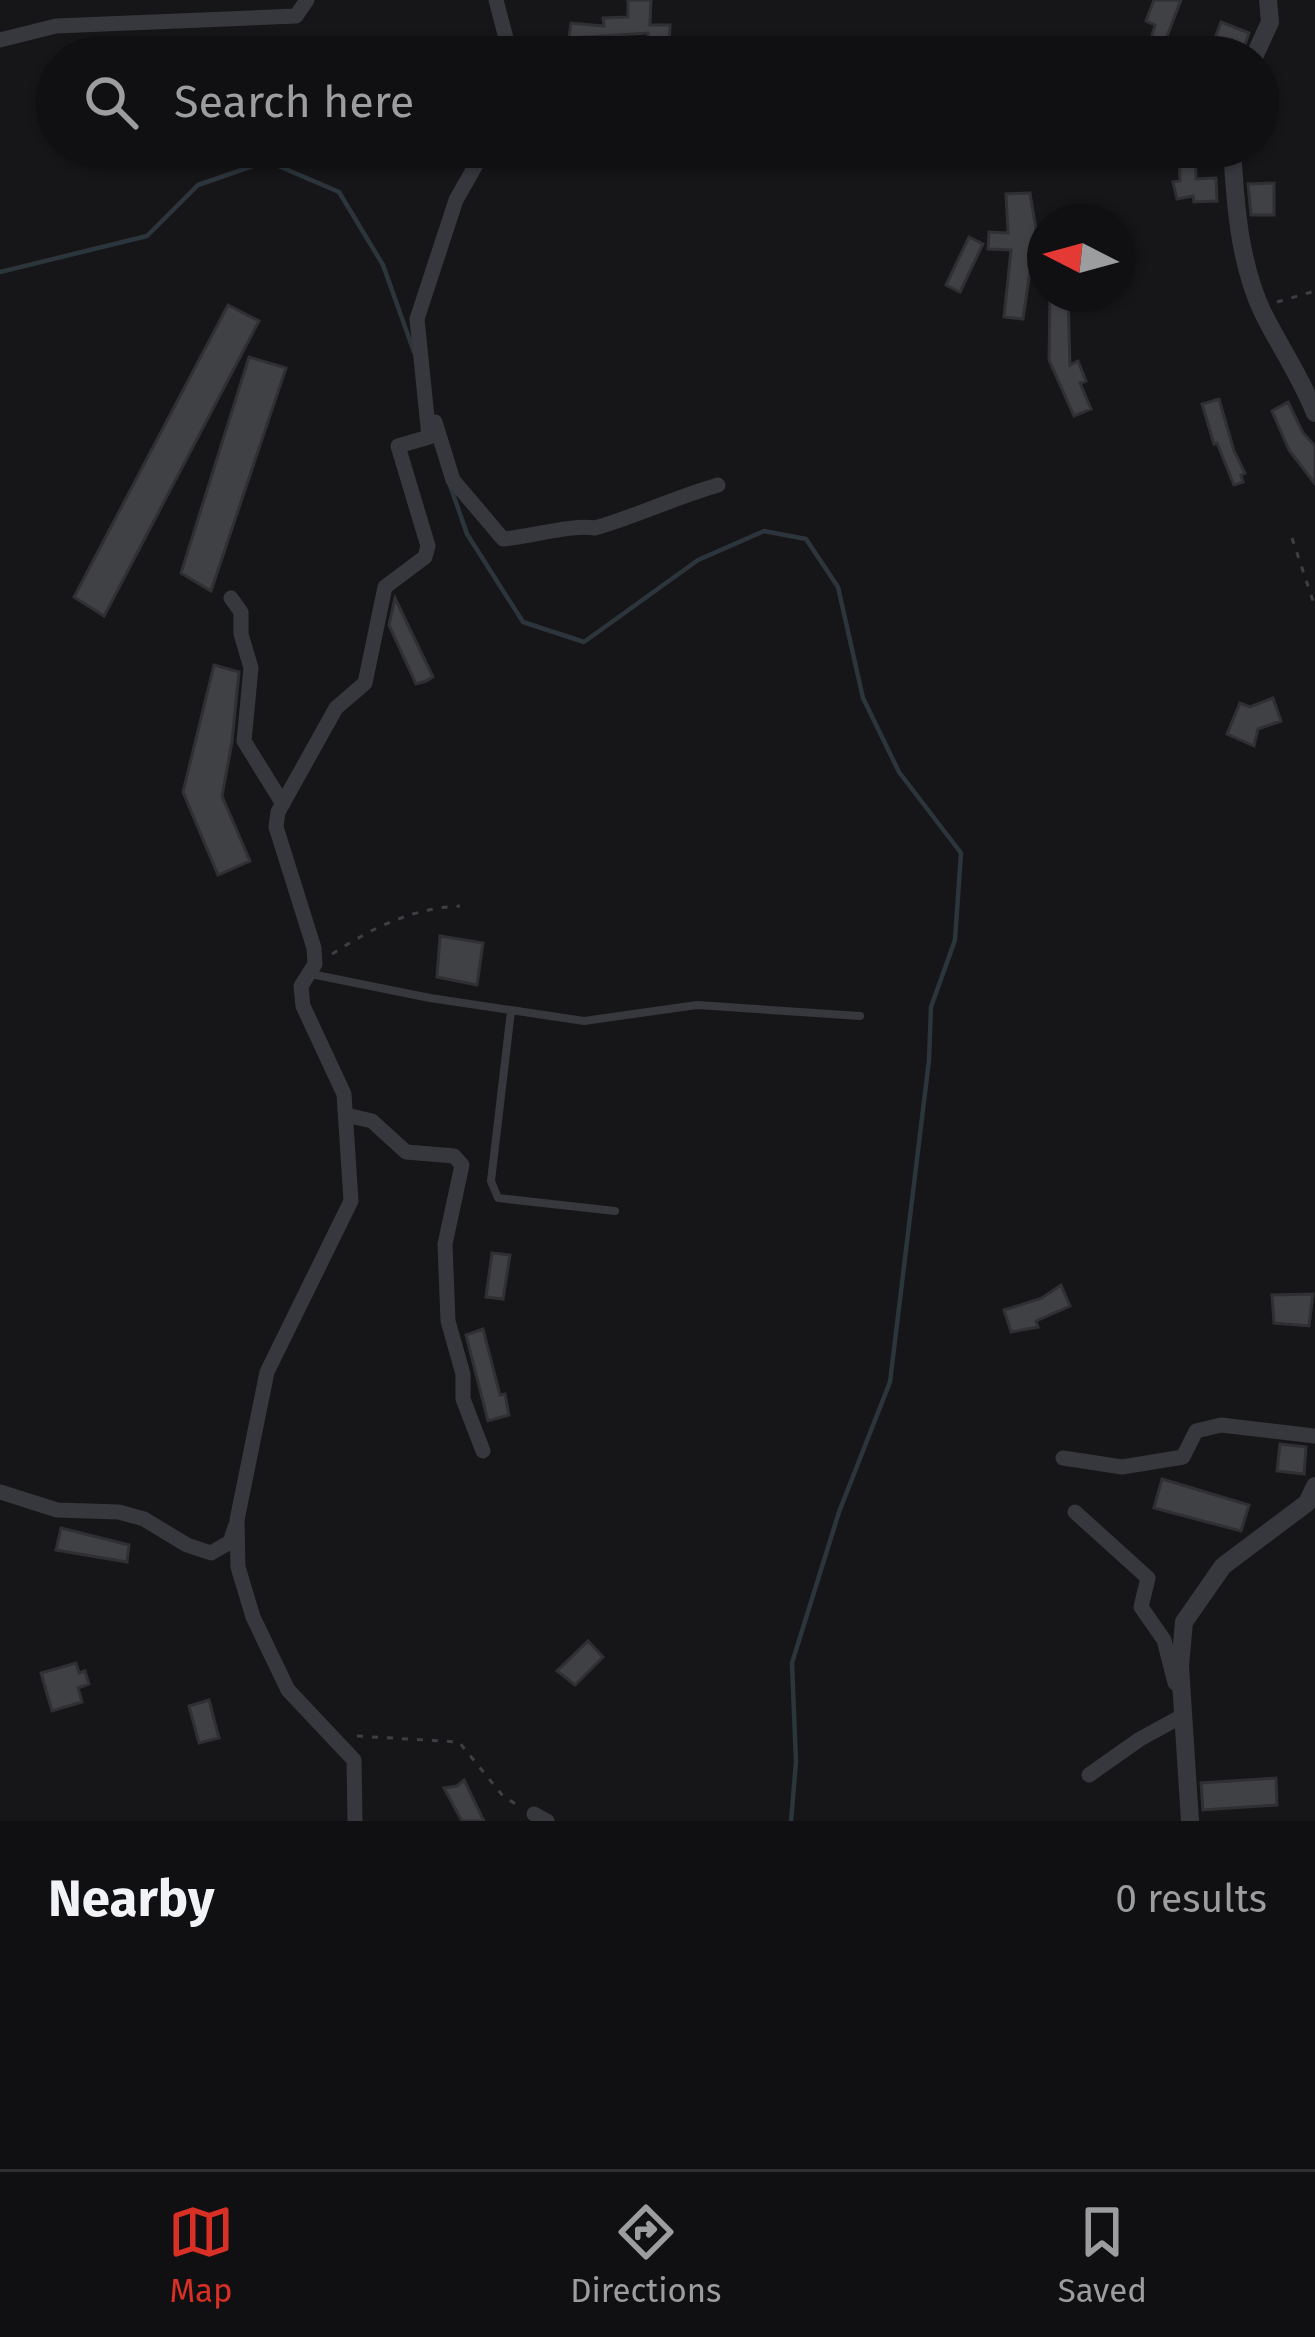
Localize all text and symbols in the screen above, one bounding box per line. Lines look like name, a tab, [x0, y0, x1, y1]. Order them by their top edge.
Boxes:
search box	[36, 36, 1279, 168]
icon: search	[78, 69, 144, 135]
text: Search here	[174, 75, 414, 129]
north arrow	[1027, 204, 1135, 312]
text: Nearby	[48, 1868, 214, 1930]
text: 0 results	[1115, 1876, 1267, 1922]
tab: Map	[168, 2199, 234, 2311]
tab: Directions	[570, 2199, 722, 2311]
tab: Saved	[1058, 2199, 1147, 2311]

